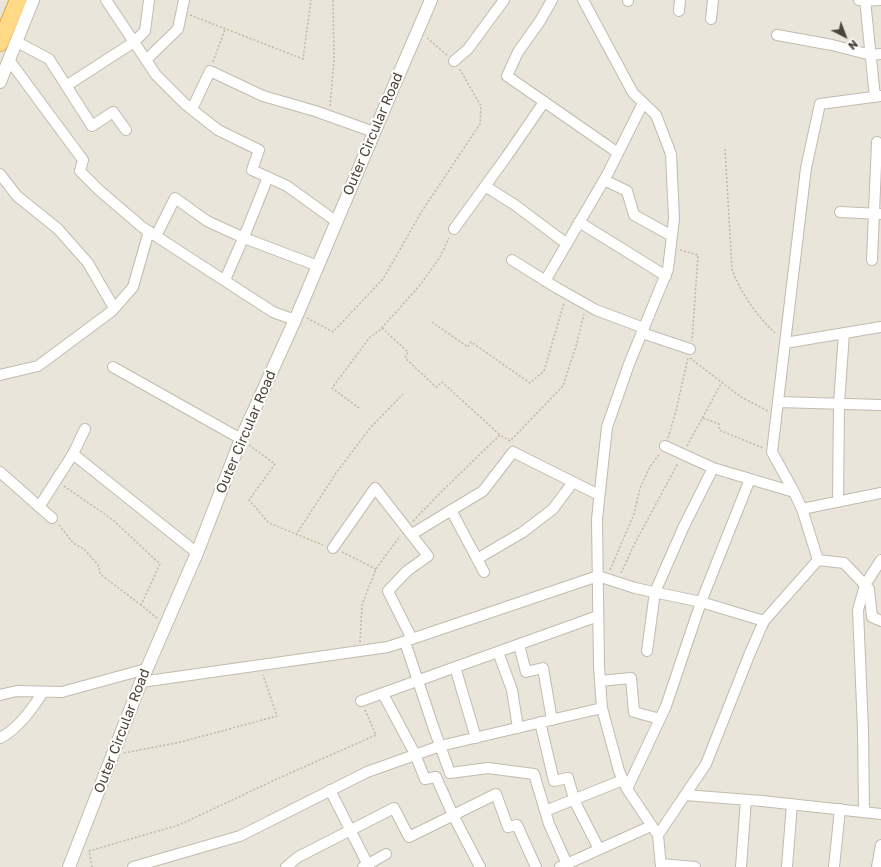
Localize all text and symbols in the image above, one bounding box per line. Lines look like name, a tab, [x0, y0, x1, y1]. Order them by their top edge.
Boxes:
north arrow	[825, 16, 865, 56]
text: N	[846, 38, 861, 53]
street label: Outer Circular Road	[340, 70, 406, 198]
street label: Outer Circular Road	[213, 368, 279, 496]
street label: Outer Circular Road	[91, 666, 153, 796]

